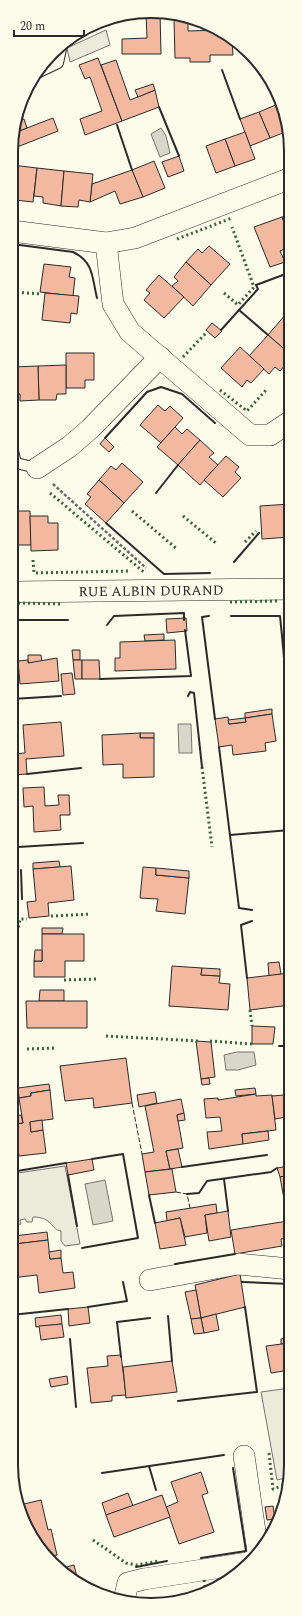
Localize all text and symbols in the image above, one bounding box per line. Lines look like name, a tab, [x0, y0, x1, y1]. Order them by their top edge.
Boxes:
scale bar	[14, 12, 84, 38]
text: 20 m	[20, 17, 45, 36]
street label: RUE ALBIN DURAND	[78, 580, 224, 602]

